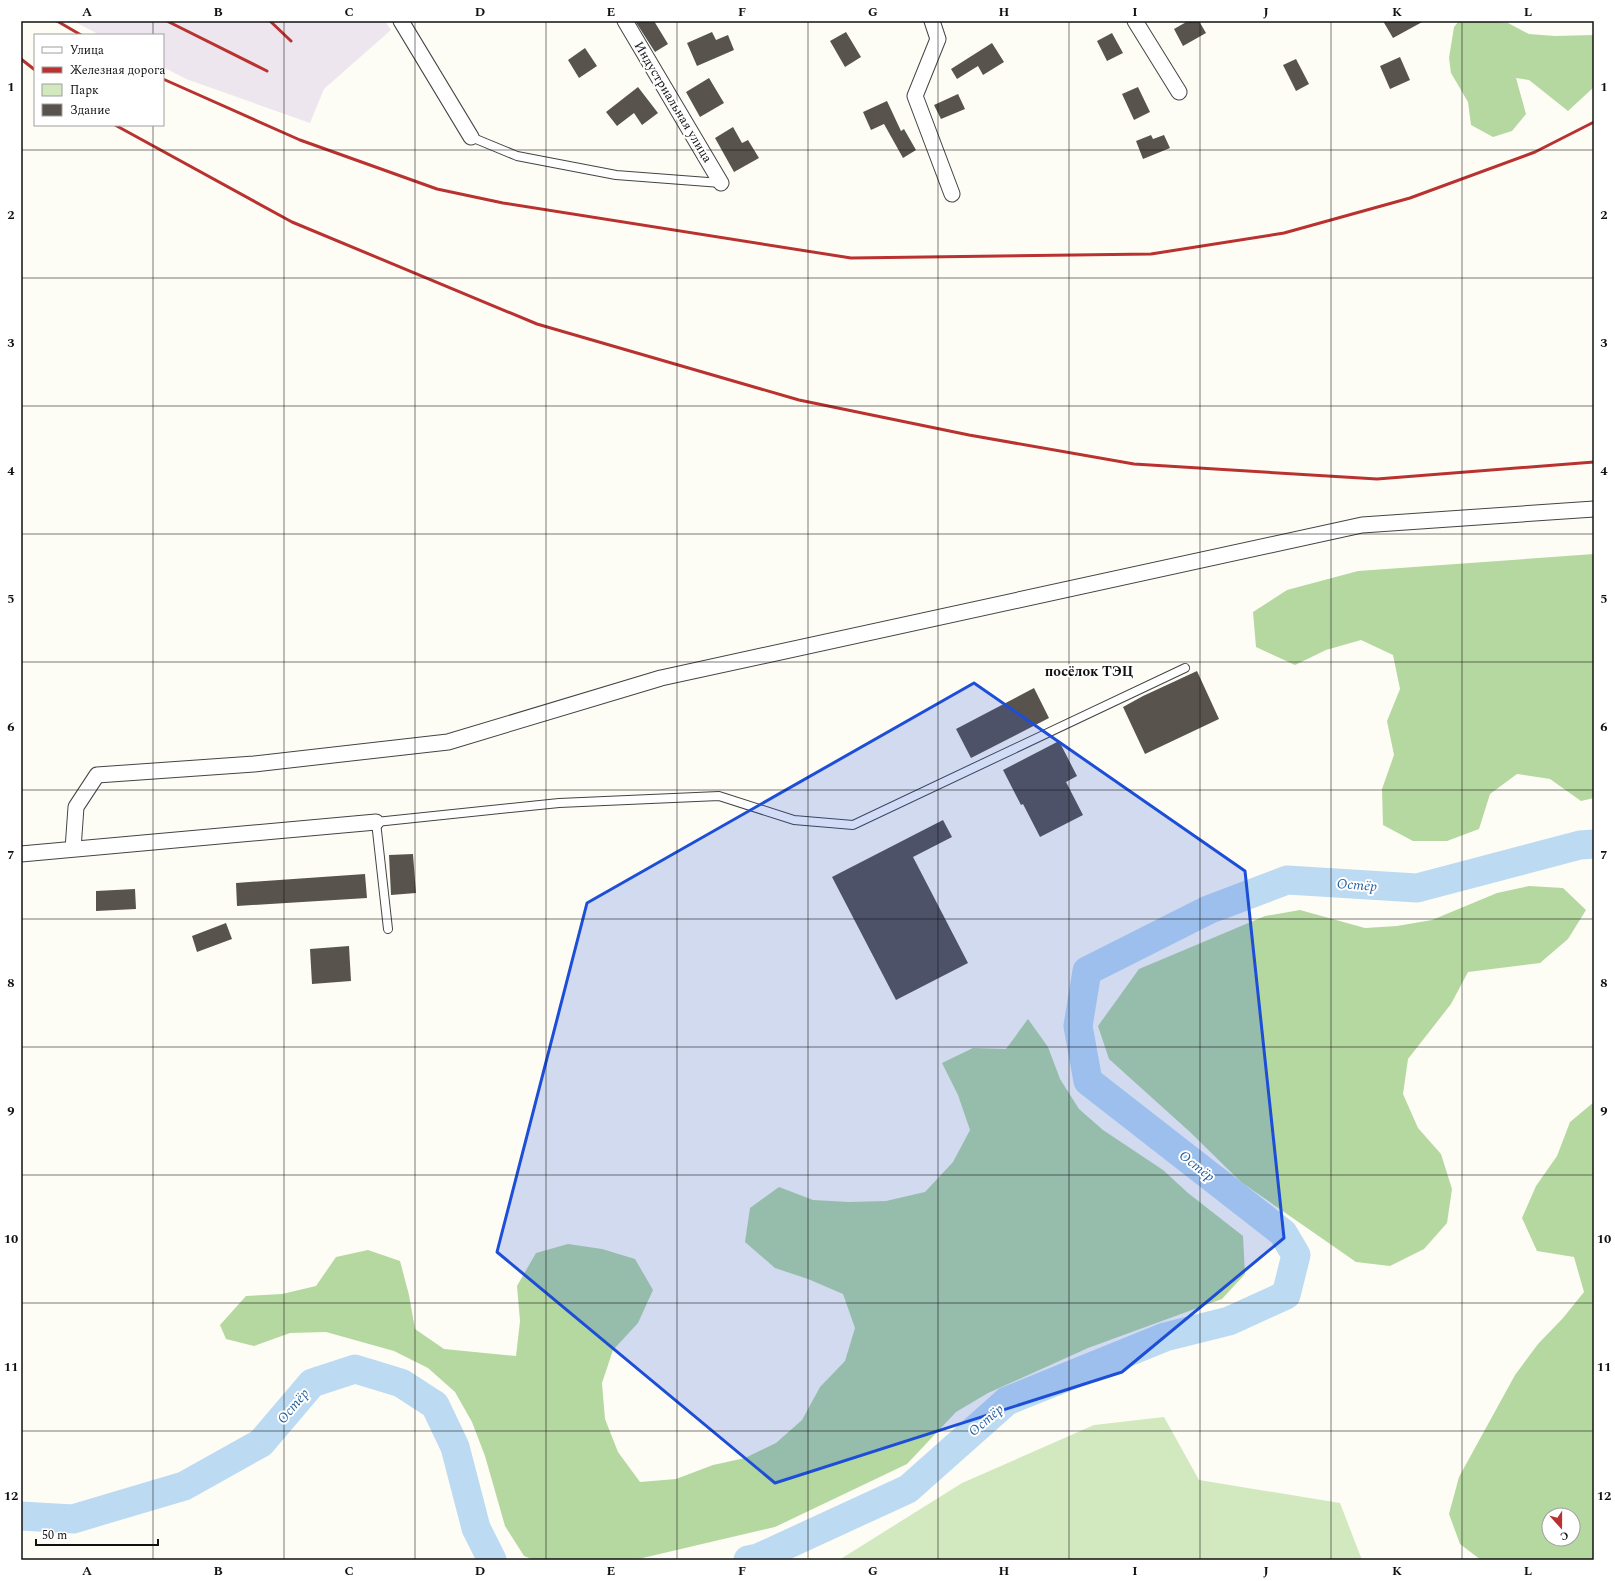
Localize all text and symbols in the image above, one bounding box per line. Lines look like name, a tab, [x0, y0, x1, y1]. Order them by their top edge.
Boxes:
text: A	[82, 2, 92, 22]
text: B	[213, 2, 223, 22]
text: C	[344, 2, 354, 22]
text: D	[475, 2, 485, 22]
text: E	[607, 2, 616, 22]
text: F	[738, 2, 746, 22]
text: G	[868, 2, 878, 22]
text: H	[999, 2, 1010, 22]
text: I	[1132, 2, 1138, 22]
text: J	[1263, 2, 1269, 22]
text: K	[1392, 2, 1402, 22]
text: L	[1524, 2, 1532, 22]
legend	[34, 34, 164, 126]
street label: Индустриальная улица	[629, 37, 718, 167]
text: Улица	[70, 41, 104, 60]
text: Железная дорога	[70, 61, 165, 80]
text: 1	[7, 77, 15, 97]
text: 1	[1600, 77, 1608, 97]
text: Парк	[70, 81, 99, 100]
text: Здание	[70, 101, 110, 120]
text: 2	[7, 205, 15, 225]
text: 2	[1600, 205, 1608, 225]
text: 3	[7, 333, 15, 353]
text: 3	[1600, 333, 1608, 353]
text: 4	[7, 461, 15, 481]
text: 4	[1600, 461, 1608, 481]
text: 5	[7, 589, 15, 609]
text: 5	[1600, 589, 1608, 609]
district label: посёлок ТЭЦ	[1045, 661, 1133, 682]
text: 6	[7, 717, 15, 737]
text: 6	[1600, 717, 1608, 737]
text: 7	[7, 845, 15, 865]
text: 7	[1600, 845, 1608, 865]
water label: Остёр	[1336, 873, 1378, 897]
text: 8	[7, 973, 15, 993]
text: 8	[1600, 973, 1608, 993]
text: 9	[7, 1101, 15, 1121]
text: 9	[1600, 1101, 1608, 1121]
water label: Остёр	[1175, 1145, 1219, 1187]
text: 10	[4, 1229, 18, 1249]
text: 10	[1597, 1229, 1611, 1249]
text: 11	[4, 1357, 18, 1377]
text: 11	[1597, 1357, 1611, 1377]
water label: Остёр	[272, 1384, 314, 1428]
water label: Остёр	[964, 1399, 1008, 1441]
text: 12	[4, 1486, 18, 1506]
text: 12	[1597, 1486, 1611, 1506]
north arrow	[1541, 1507, 1581, 1547]
scale bar	[36, 1521, 158, 1547]
text: 50 m	[42, 1526, 67, 1545]
text: С	[1558, 1527, 1571, 1545]
text: A	[82, 1561, 92, 1581]
text: B	[213, 1561, 223, 1581]
text: C	[344, 1561, 354, 1581]
text: D	[475, 1561, 485, 1581]
text: E	[607, 1561, 616, 1581]
text: F	[738, 1561, 746, 1581]
text: G	[868, 1561, 878, 1581]
text: H	[999, 1561, 1010, 1581]
text: I	[1132, 1561, 1138, 1581]
text: J	[1263, 1561, 1269, 1581]
text: K	[1392, 1561, 1402, 1581]
text: L	[1524, 1561, 1532, 1581]

